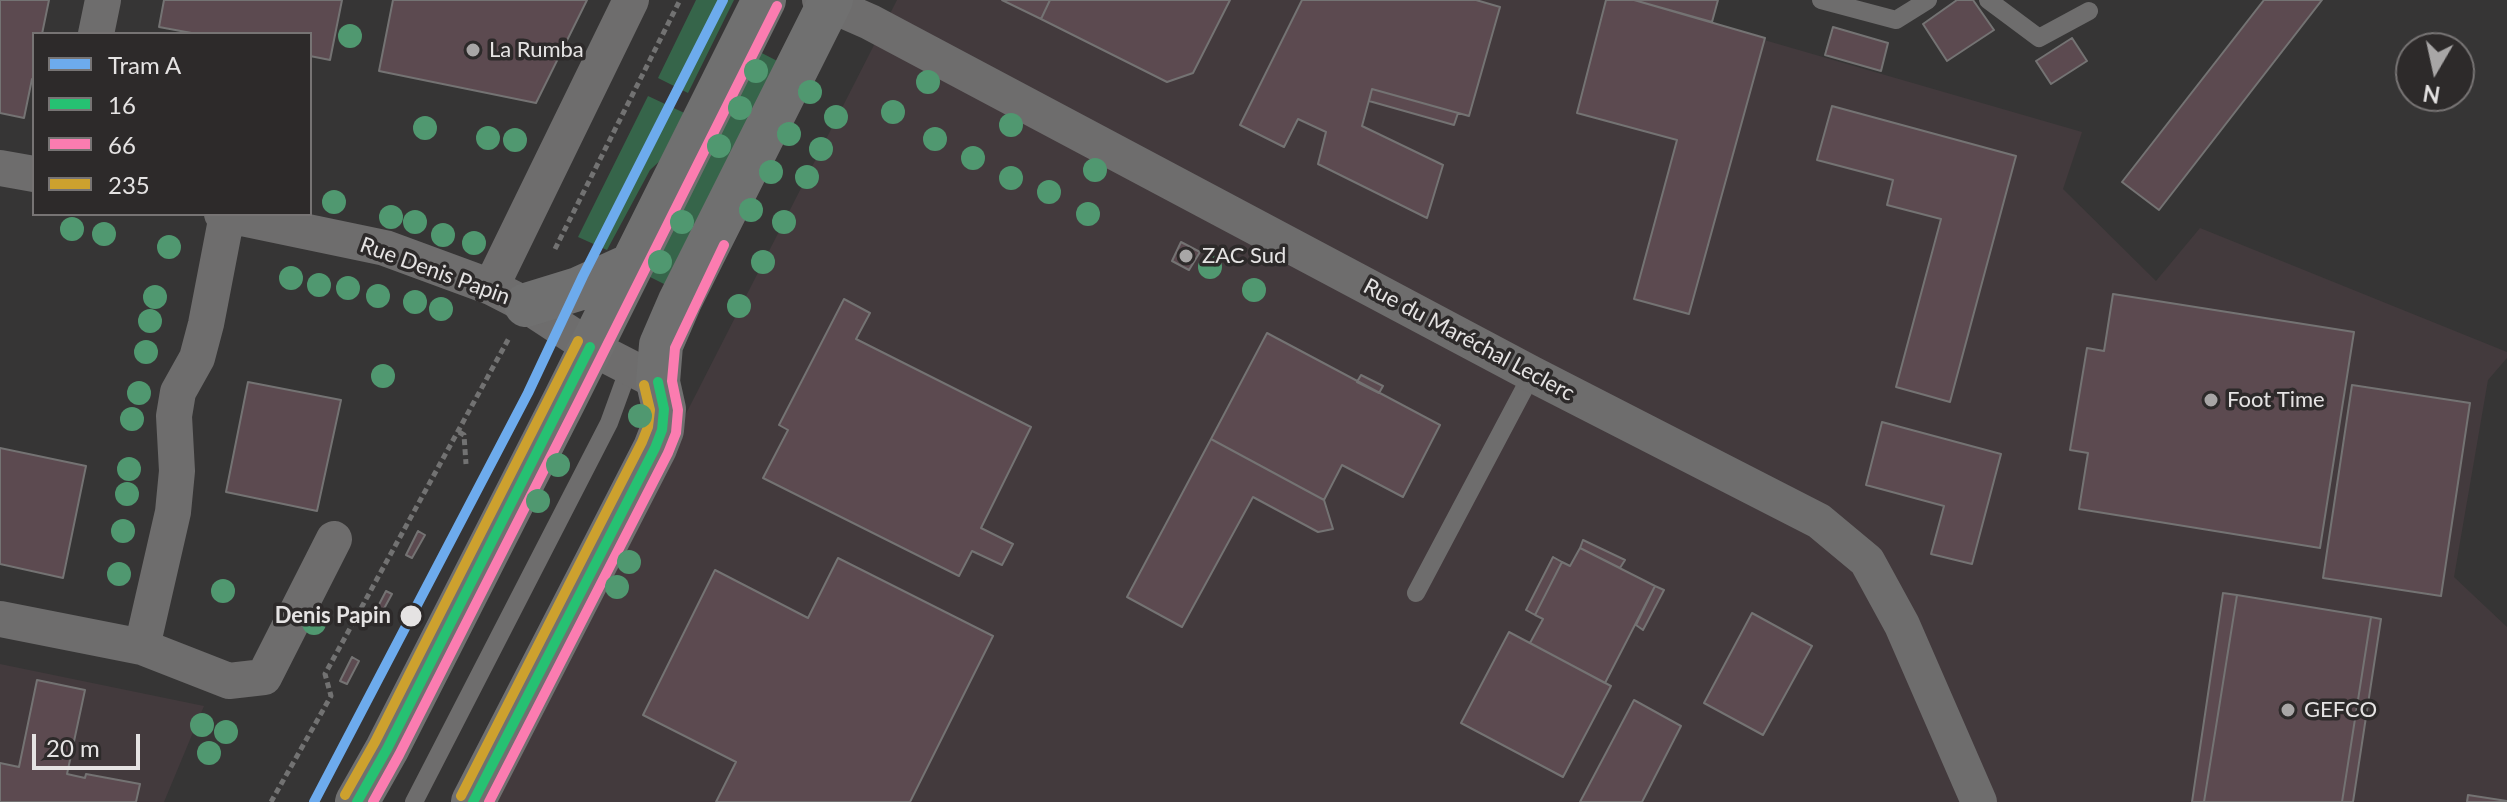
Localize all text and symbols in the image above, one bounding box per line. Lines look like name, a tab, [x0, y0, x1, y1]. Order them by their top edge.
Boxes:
legend	[32, 32, 312, 216]
north arrow	[2395, 32, 2475, 112]
place label: La Rumba	[489, 37, 584, 63]
marker: La Rumba	[464, 41, 482, 59]
text: Tram A	[108, 50, 181, 79]
text: N	[2421, 80, 2442, 109]
text: 16	[108, 90, 136, 119]
text: 66	[108, 130, 136, 159]
text: 235	[108, 170, 150, 199]
street label: Rue Denis Papin	[357, 232, 513, 310]
place label: ZAC Sud	[1202, 243, 1286, 269]
marker: ZAC Sud	[1177, 247, 1195, 265]
street label: Rue du Maréchal Leclerc	[1359, 273, 1579, 407]
place label: Foot Time	[2227, 387, 2325, 413]
marker: Foot Time	[2202, 391, 2220, 409]
place label: Denis Papin	[275, 603, 391, 629]
marker: Denis Papin	[398, 603, 424, 629]
place label: GEFCO	[2304, 697, 2377, 723]
marker: GEFCO	[2279, 701, 2297, 719]
scale bar	[36, 718, 144, 768]
text: 20 m	[46, 733, 100, 762]

